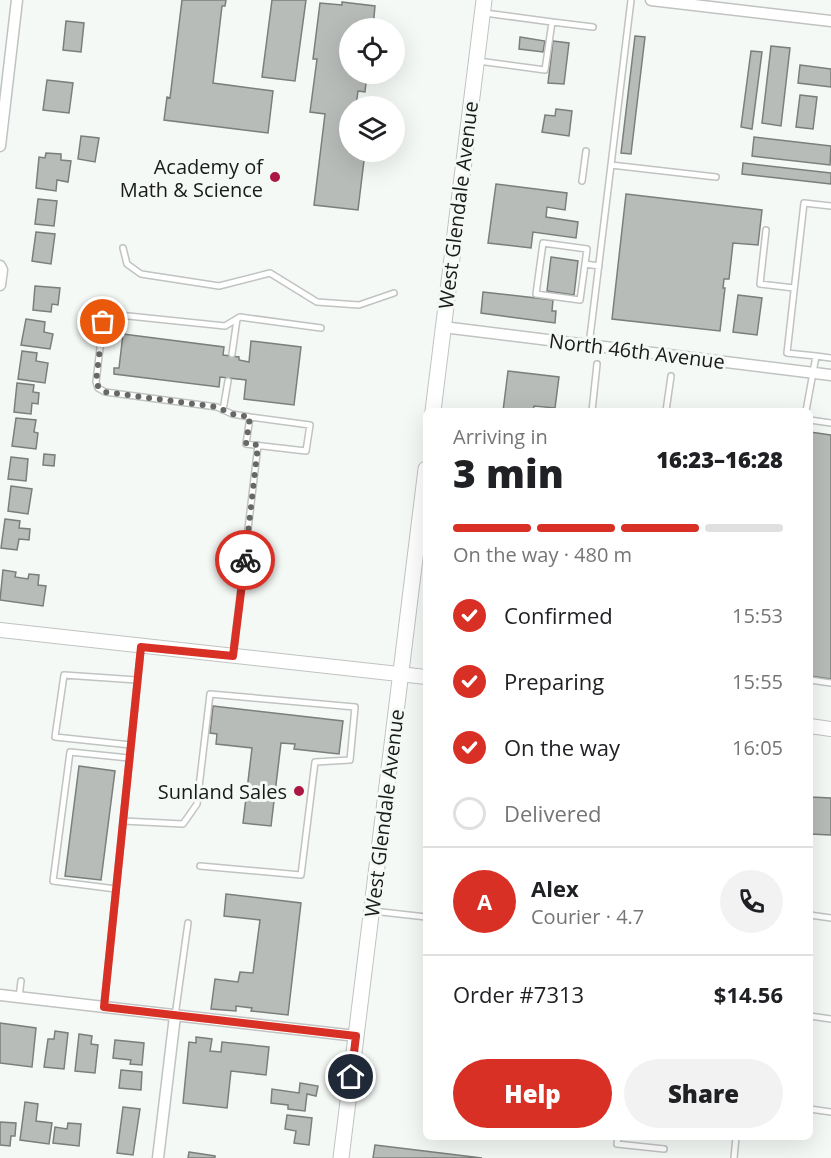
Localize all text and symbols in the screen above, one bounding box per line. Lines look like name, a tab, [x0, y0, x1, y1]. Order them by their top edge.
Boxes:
map controls	[339, 18, 405, 162]
button: locate	[339, 18, 405, 84]
button: layers	[339, 96, 405, 162]
street label: West Glendale Avenue	[432, 100, 484, 310]
place label: Academy of Math & Science	[120, 153, 264, 203]
marker: Academy of Math & Science	[268, 170, 282, 184]
pin	[77, 296, 128, 347]
icon: bag	[86, 305, 119, 338]
street label: North 46th Avenue	[548, 327, 726, 375]
text: Arriving in	[453, 423, 548, 450]
text: 16:23–16:28	[656, 444, 783, 474]
text: 3 min	[453, 446, 564, 499]
courier	[215, 530, 275, 590]
text: On the way · 480 m	[453, 541, 632, 568]
icon: bike	[229, 544, 262, 577]
icon: check	[453, 599, 486, 632]
text: Confirmed	[504, 600, 613, 630]
text: 15:53	[732, 602, 783, 629]
icon: check	[453, 665, 486, 698]
text: Preparing	[504, 666, 604, 696]
text: 15:55	[732, 668, 783, 695]
street label: West Glendale Avenue	[358, 708, 410, 918]
icon: check	[453, 731, 486, 764]
text: On the way	[504, 732, 620, 762]
text: 16:05	[732, 734, 783, 761]
place label: Sunland Sales	[158, 778, 287, 805]
marker: Sunland Sales	[292, 784, 306, 798]
text: Delivered	[504, 798, 602, 828]
button: phone	[720, 870, 783, 933]
text: Alex	[531, 873, 579, 903]
text: A	[477, 886, 492, 916]
text: Courier · 4.7	[531, 903, 644, 930]
text: Order #7313	[453, 979, 584, 1009]
text: $14.56	[714, 979, 783, 1009]
pin	[325, 1051, 376, 1102]
button: Help	[453, 1059, 612, 1128]
button: Share	[624, 1059, 783, 1128]
icon: home	[334, 1060, 367, 1093]

